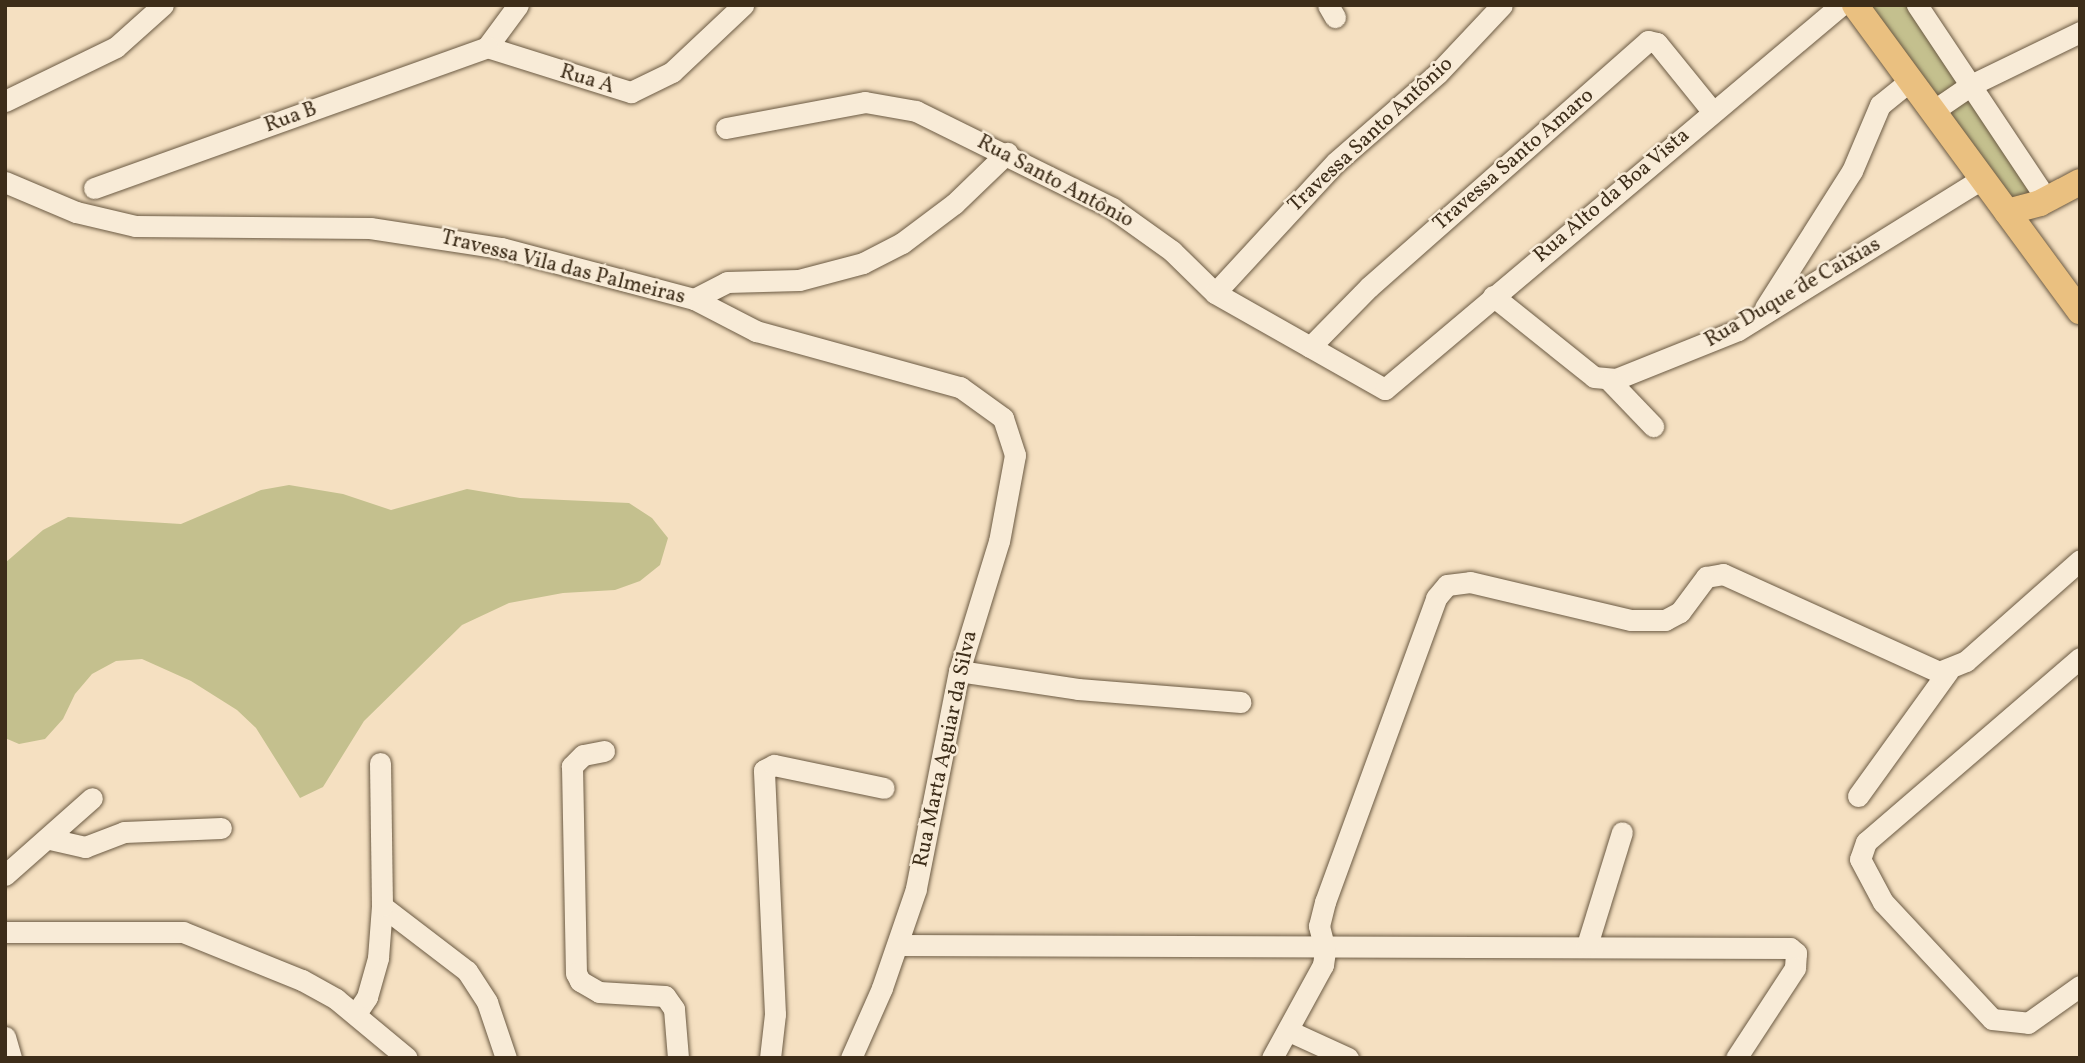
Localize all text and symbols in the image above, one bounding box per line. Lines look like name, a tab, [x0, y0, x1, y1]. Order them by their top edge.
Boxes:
street label: Travessa Santo Antônio	[1283, 52, 1459, 218]
street label: Rua A	[557, 60, 617, 100]
street label: Travessa Santo Amaro	[1429, 83, 1599, 237]
street label: Rua B	[261, 97, 321, 139]
street label: Rua Alto da Boa Vista	[1529, 123, 1695, 269]
street label: Rua Santo Antônio	[972, 130, 1138, 234]
street label: Travessa Vila das Palmeiras	[438, 225, 688, 311]
street label: Rua Duque de Caixias	[1701, 232, 1885, 354]
street label: Rua Marta Aguiar da Silva	[909, 628, 983, 870]

